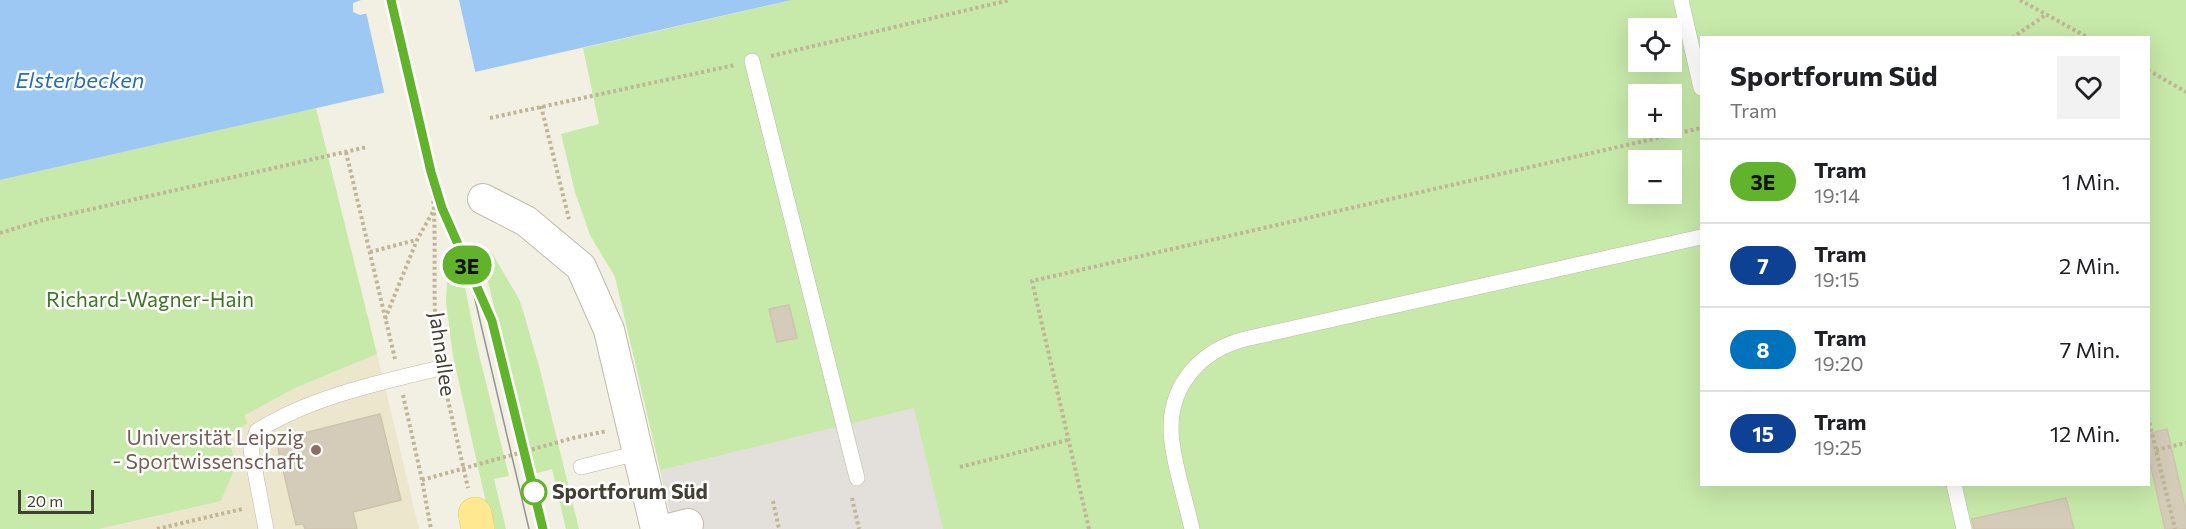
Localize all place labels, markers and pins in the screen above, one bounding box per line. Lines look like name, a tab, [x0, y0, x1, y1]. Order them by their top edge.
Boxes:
place label: Universität Leipzig - Sportwissenschaft	[113, 424, 304, 473]
marker: Universität Leipzig - Sportwissenschaft	[309, 443, 323, 457]
place label: Sportforum Süd	[552, 478, 708, 503]
marker: Sportforum Süd	[521, 479, 547, 505]

